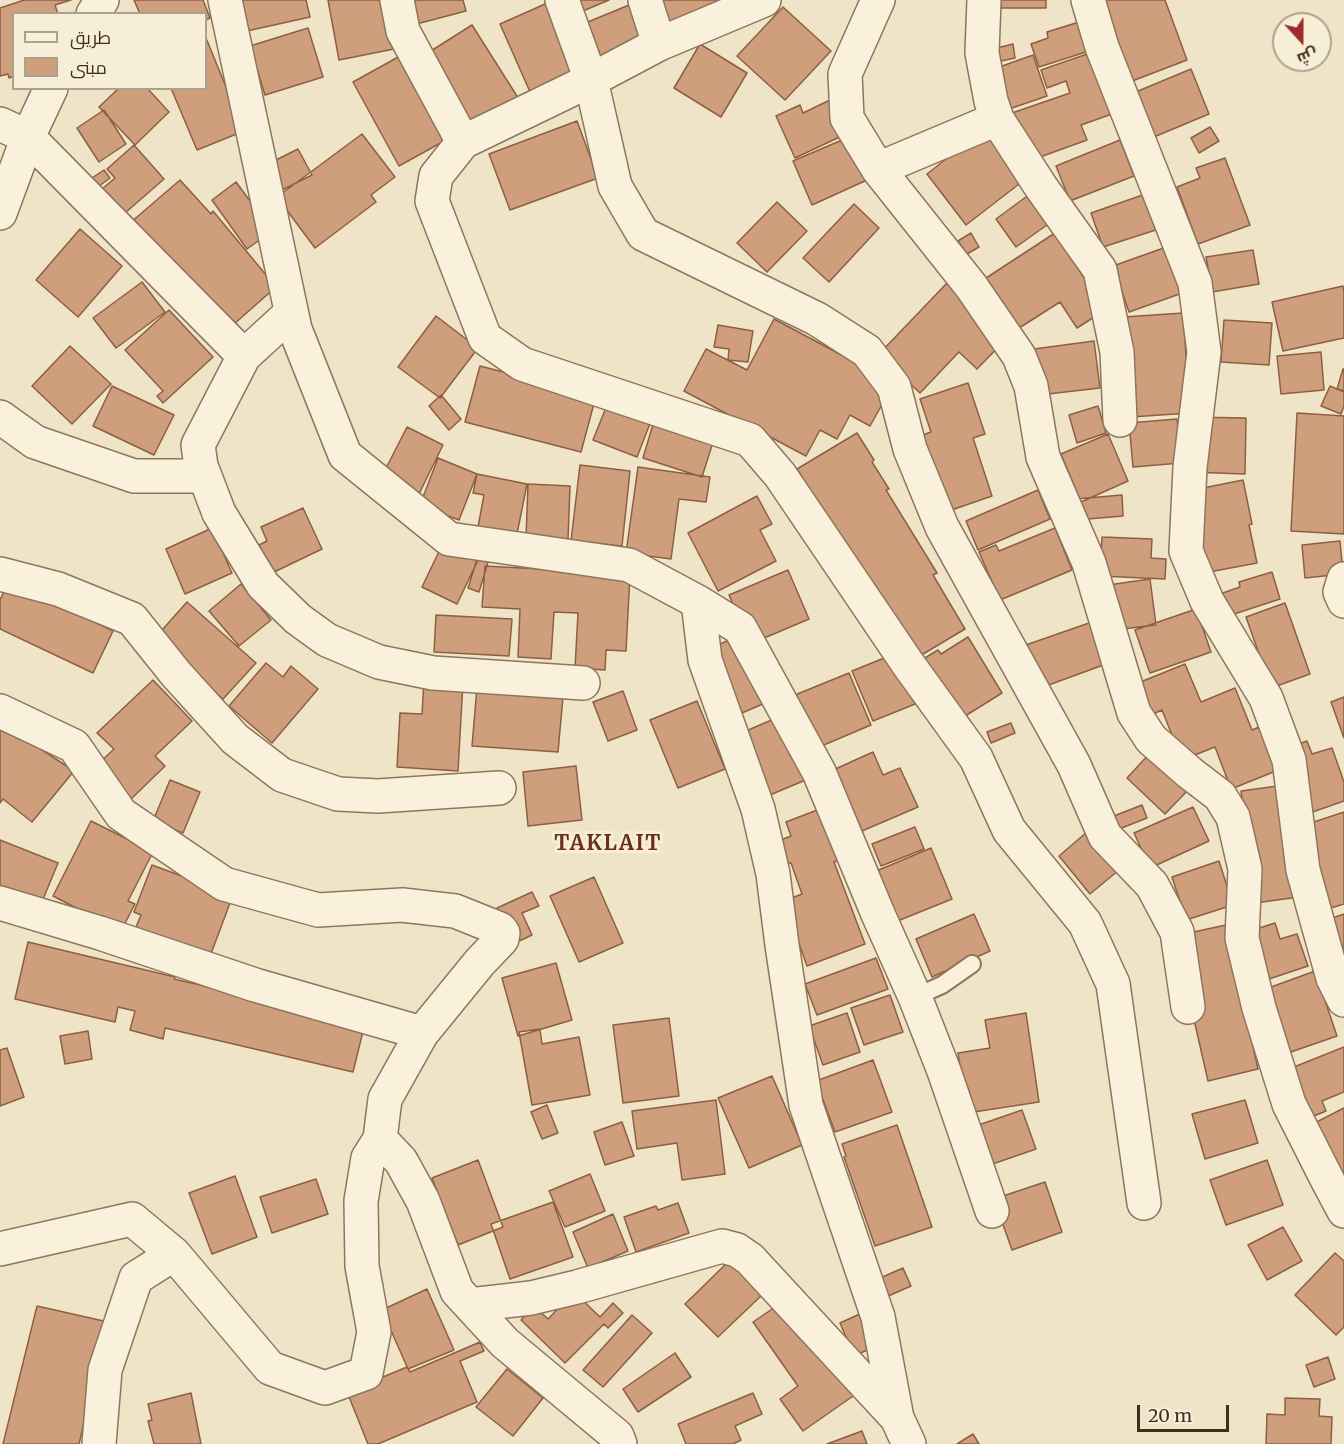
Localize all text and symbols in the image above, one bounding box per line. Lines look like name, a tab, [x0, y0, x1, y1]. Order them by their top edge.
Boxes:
legend	[12, 12, 207, 90]
north arrow	[1272, 12, 1332, 72]
text: طريق	[70, 26, 111, 49]
text: ش	[1295, 44, 1321, 70]
text: مبنى	[70, 56, 107, 79]
district label: TAKLAIT	[554, 831, 662, 857]
scale bar	[1140, 1393, 1232, 1431]
text: 20 m	[1148, 1404, 1192, 1427]

